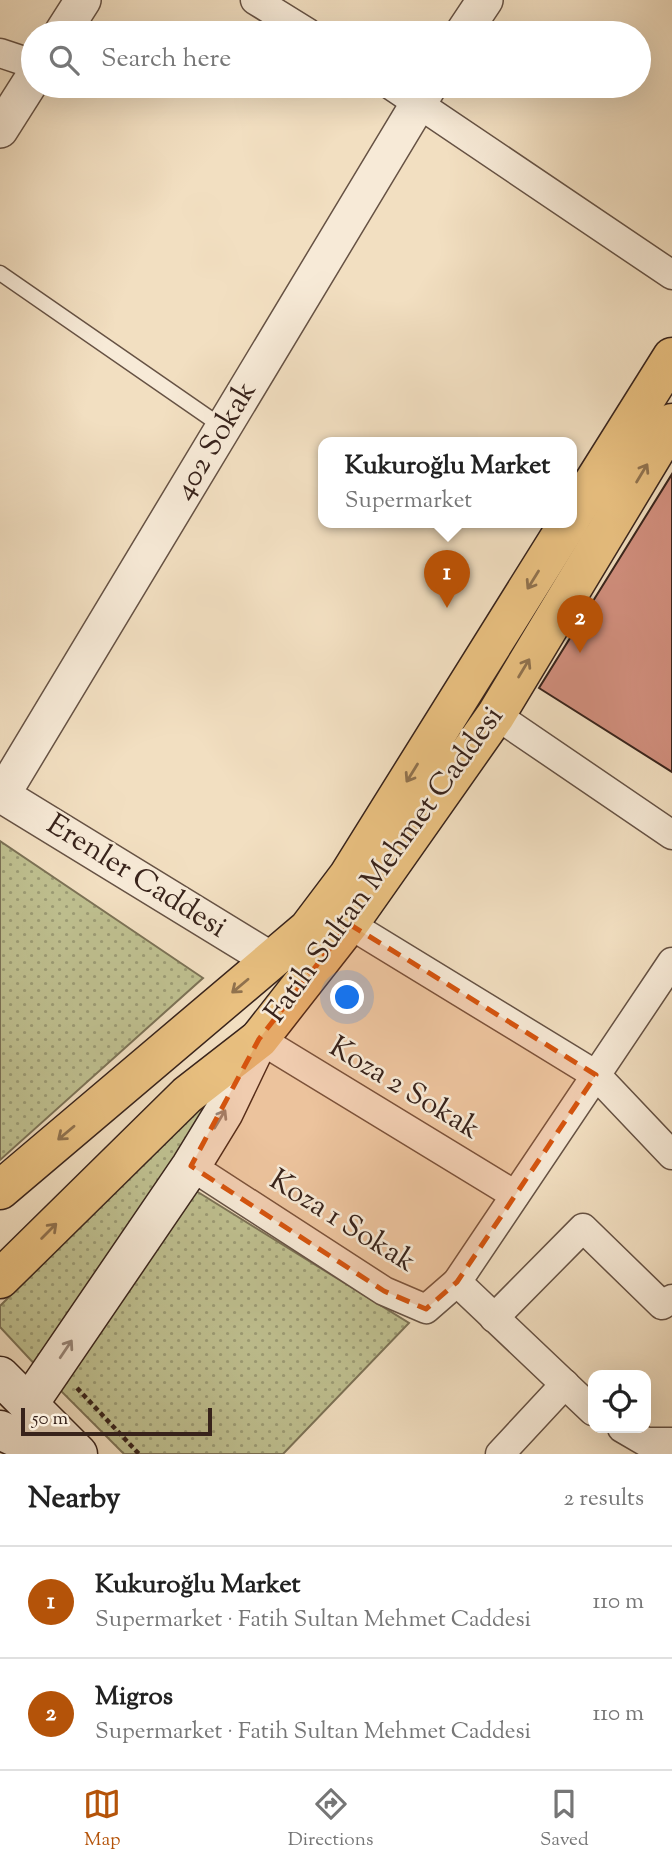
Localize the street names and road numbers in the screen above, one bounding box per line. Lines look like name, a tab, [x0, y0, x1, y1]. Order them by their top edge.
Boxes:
street label: 402 Sokak	[164, 374, 268, 508]
street label: Fatih Sultan Mehmet Caddesi	[255, 698, 515, 1032]
street label: Erenler Caddesi	[37, 804, 235, 950]
street label: Koza 2 Sokak	[320, 1027, 488, 1151]
street label: Koza 1 Sokak	[260, 1160, 424, 1284]

